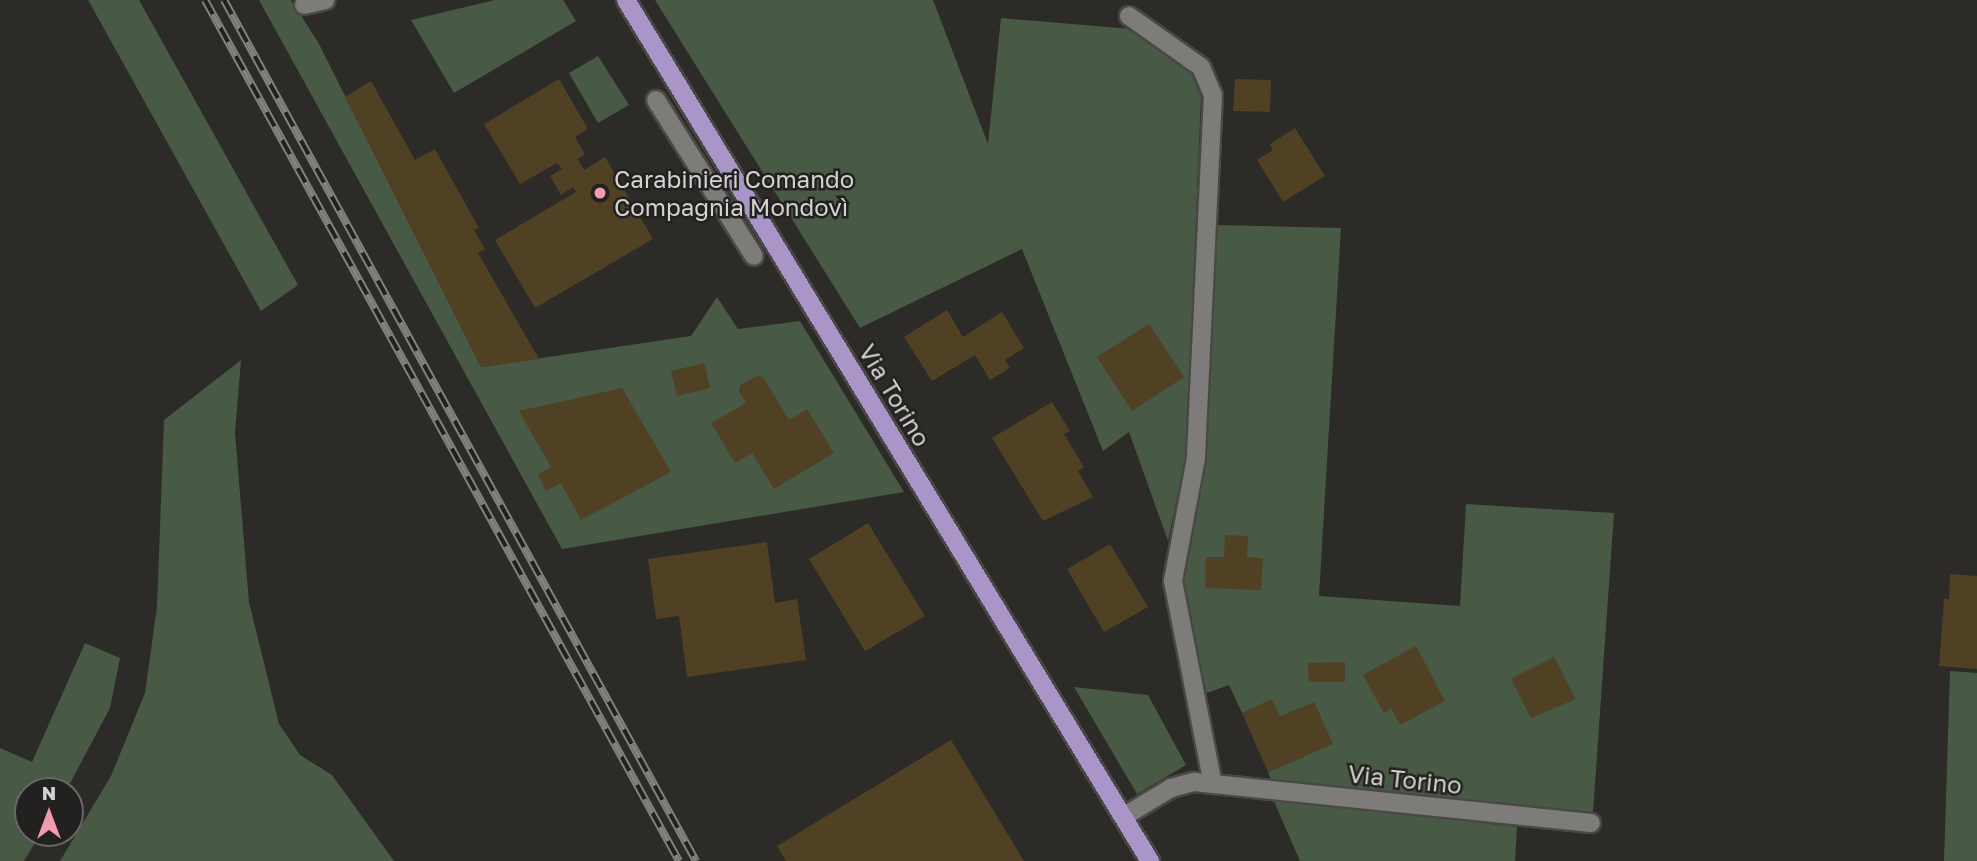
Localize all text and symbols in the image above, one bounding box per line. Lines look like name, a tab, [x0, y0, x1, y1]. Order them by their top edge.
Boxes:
place label: Carabinieri Comando Compagnia Mondovì	[614, 165, 854, 221]
marker: Carabinieri Comando Compagnia Mondovì	[592, 185, 608, 201]
street label: Via Torino	[853, 339, 937, 451]
street label: Via Torino	[1347, 759, 1463, 799]
north arrow	[14, 777, 84, 847]
text: N	[42, 781, 56, 804]

